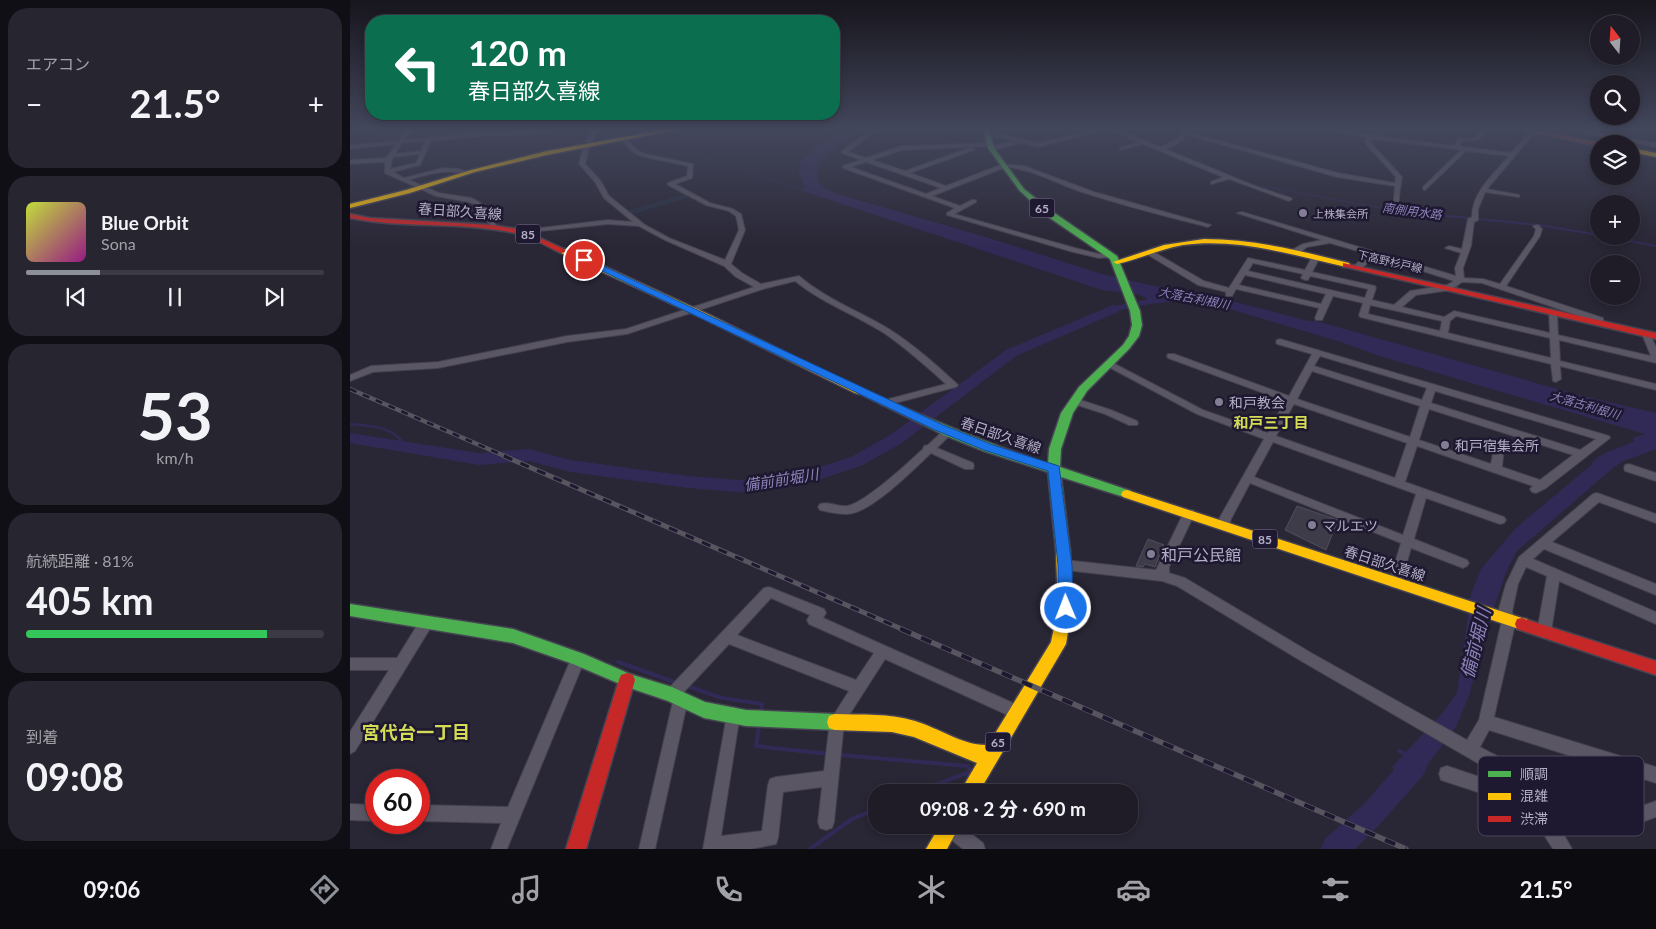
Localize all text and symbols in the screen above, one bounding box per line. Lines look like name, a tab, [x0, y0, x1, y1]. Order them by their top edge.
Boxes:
north arrow	[1590, 15, 1640, 65]
map controls	[1590, 15, 1640, 305]
text: 120 m	[468, 31, 567, 73]
icon: left	[385, 35, 450, 100]
text: エアコン	[26, 54, 90, 73]
button: search	[1590, 75, 1640, 125]
text: 春日部久喜線	[468, 77, 600, 104]
text: 21.5°	[130, 80, 220, 126]
text: −	[26, 87, 42, 121]
text: +	[308, 87, 324, 121]
button: layers	[1590, 135, 1640, 185]
button: +	[1590, 195, 1640, 245]
road number: 65	[1030, 198, 1054, 218]
street label: 春日部久喜線	[418, 200, 502, 222]
water label: 南側用水路	[1381, 200, 1444, 222]
marker: 上株集会所	[1297, 207, 1309, 219]
place label: 上株集会所	[1313, 207, 1369, 220]
text: Blue Orbit	[101, 211, 189, 234]
road number: 85	[516, 224, 540, 243]
text: Sona	[101, 234, 136, 253]
pin	[563, 239, 605, 281]
icon: arrive	[570, 246, 598, 274]
street label: 下高野杉戸線	[1356, 247, 1424, 275]
button: −	[1590, 255, 1640, 305]
icon: previous	[62, 283, 90, 311]
icon: pause	[161, 283, 189, 311]
icon: next	[260, 283, 288, 311]
water label: 大落古利根川	[1157, 284, 1233, 313]
text: 53	[137, 376, 213, 454]
water label: 大落古利根川	[1548, 388, 1624, 423]
place label: 和戸教会	[1229, 394, 1285, 411]
marker: 和戸教会	[1213, 396, 1225, 408]
street label: 春日部久喜線	[959, 413, 1043, 457]
district label: 和戸三丁目	[1233, 413, 1309, 431]
place label: 和戸宿集会所	[1455, 437, 1539, 454]
marker: 和戸宿集会所	[1439, 439, 1451, 451]
text: km/h	[156, 448, 194, 467]
water label: 備前前堀川	[743, 464, 821, 494]
place label: マルエツ	[1322, 517, 1378, 534]
marker: マルエツ	[1306, 519, 1318, 531]
road number: 85	[1252, 530, 1278, 548]
street label: 春日部久喜線	[1342, 542, 1428, 584]
place label: 和戸公民館	[1161, 545, 1241, 564]
marker: 和戸公民館	[1145, 548, 1157, 560]
text: 航続距離 · 81%	[26, 551, 134, 570]
text: 405 km	[26, 577, 154, 623]
position arrow	[1039, 581, 1091, 633]
water label: 備前堀川	[1456, 603, 1495, 681]
district label: 宮代台一丁目	[362, 721, 470, 743]
text: 到着	[26, 727, 58, 746]
road number: 65	[986, 732, 1010, 752]
text: 09:08	[26, 753, 124, 799]
legend	[1478, 756, 1644, 836]
text: 順調	[1520, 765, 1548, 782]
speed limit sign: 60	[365, 769, 430, 834]
text: 混雑	[1520, 787, 1548, 804]
text: 09:08 · 2 分 · 690 m	[920, 797, 1086, 820]
text: 渋滞	[1520, 810, 1548, 827]
icon: directions	[307, 872, 342, 907]
icon: music	[509, 872, 544, 907]
icon: phone	[711, 872, 746, 907]
icon: climate	[914, 872, 949, 907]
icon: car	[1116, 872, 1151, 907]
icon: filters	[1318, 872, 1353, 907]
text: 09:06	[84, 876, 140, 903]
text: 21.5°	[1520, 876, 1572, 903]

